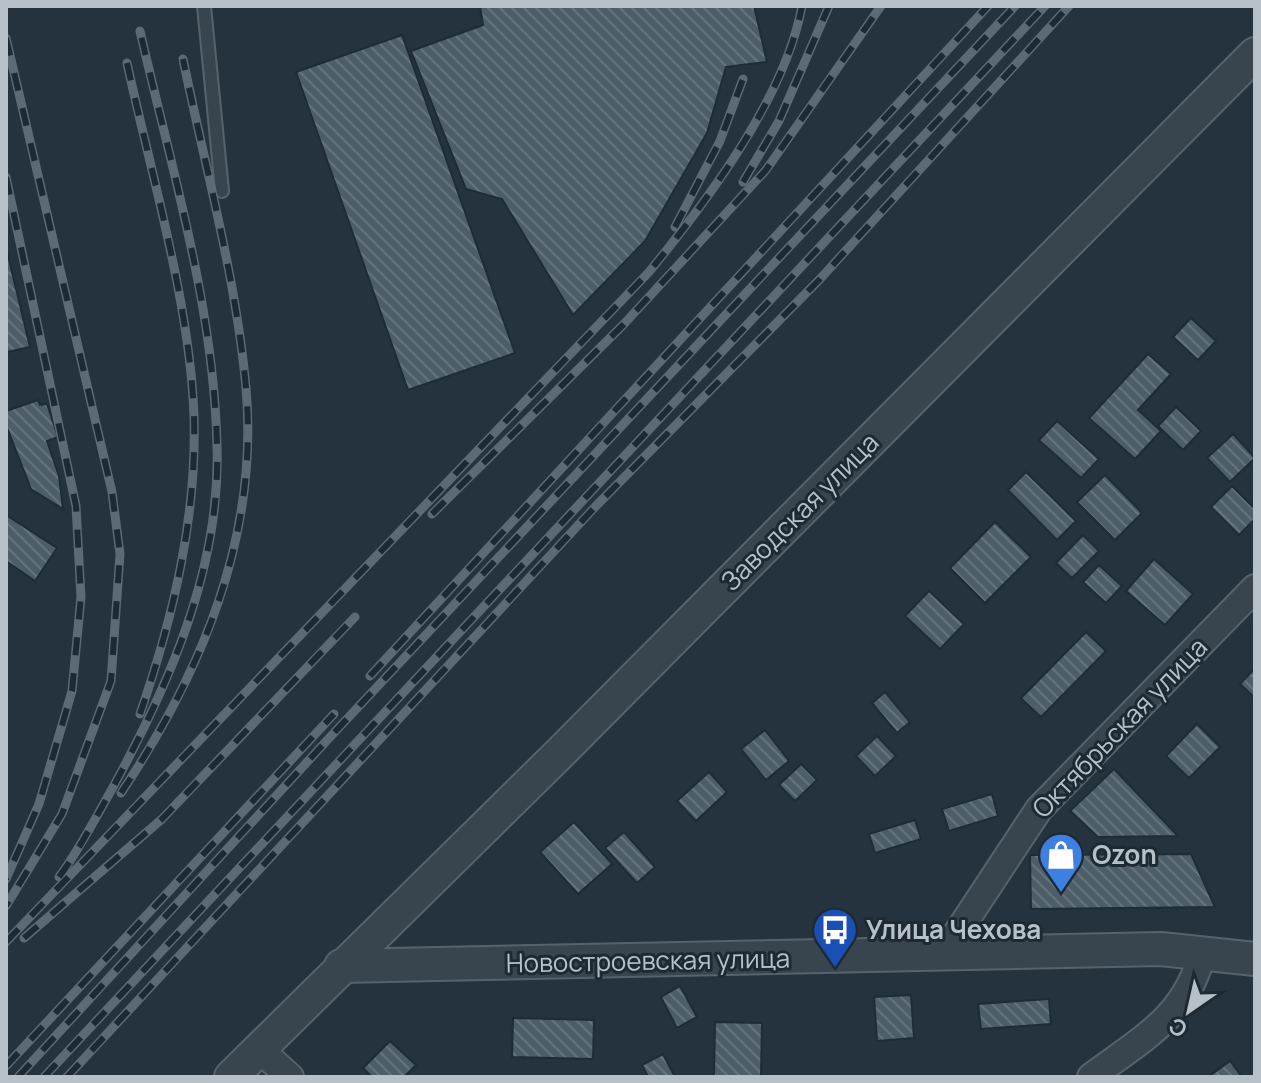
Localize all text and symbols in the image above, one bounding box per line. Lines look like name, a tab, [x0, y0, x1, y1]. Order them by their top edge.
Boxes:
street label: Заводская улица	[712, 424, 886, 598]
street label: Октябрьская улица	[1024, 629, 1215, 825]
shop icon: Ozon	[1037, 831, 1085, 894]
place label: Ozon	[1092, 836, 1157, 872]
bus stop icon: Улица Чехова	[811, 906, 859, 969]
place label: Улица Чехова	[866, 911, 1041, 947]
street label: Новостроевская улица	[506, 940, 790, 980]
north arrow	[1149, 971, 1229, 1051]
text: С	[1163, 1011, 1193, 1045]

